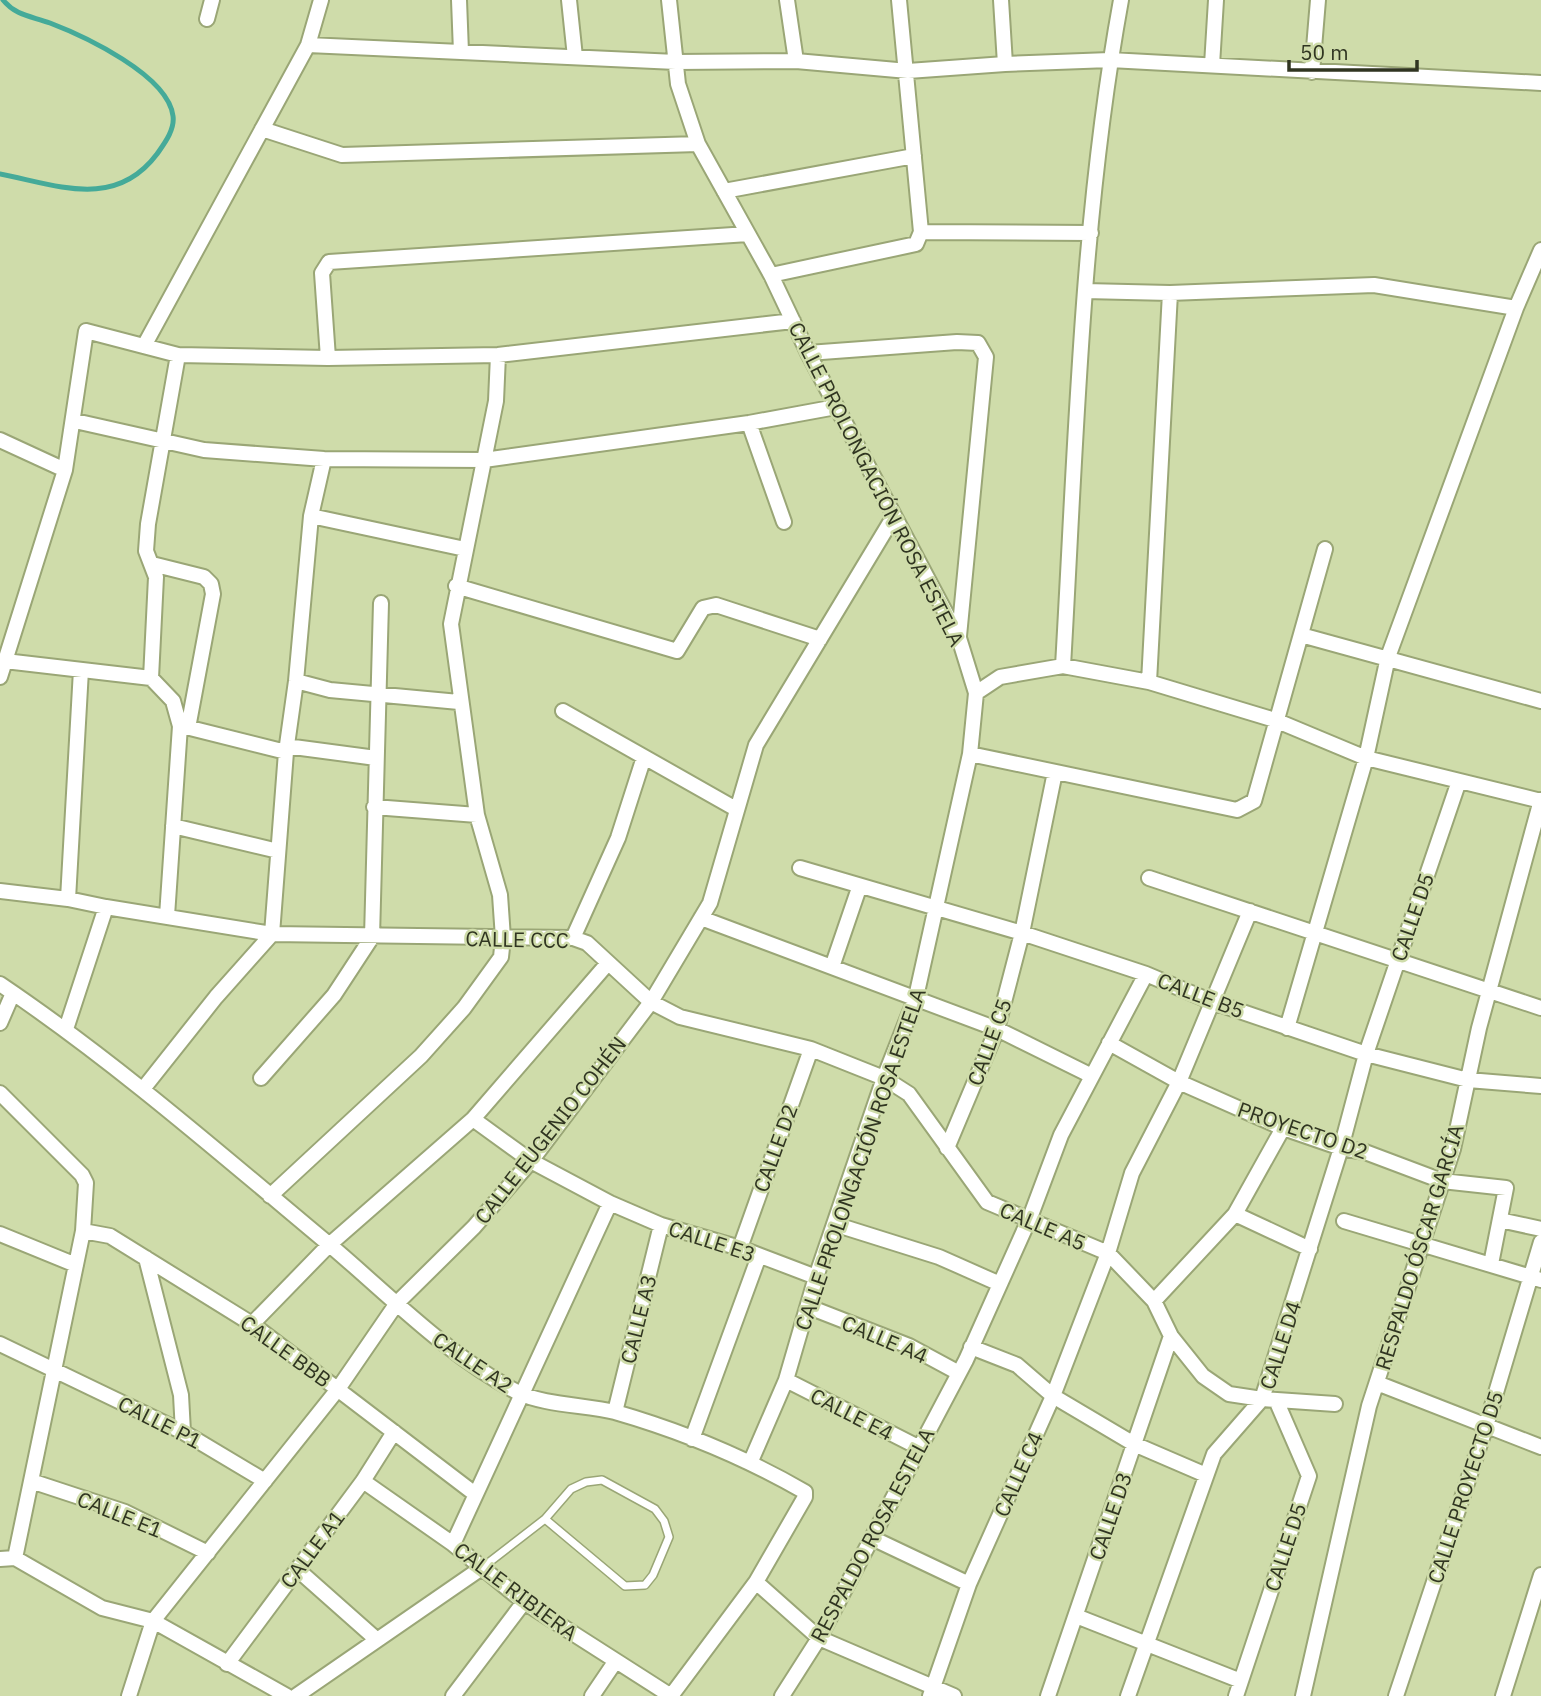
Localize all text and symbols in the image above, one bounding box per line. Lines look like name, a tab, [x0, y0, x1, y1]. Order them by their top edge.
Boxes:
scale bar	[1289, 28, 1417, 72]
text: 50 m	[1300, 38, 1349, 66]
street label: CALLE PROLONGACIÓN ROSA ESTELA	[783, 317, 971, 651]
street label: CALLE D5	[1384, 869, 1440, 965]
street label: CALLE CCC	[465, 924, 569, 954]
street label: CALLE B5	[1153, 966, 1249, 1024]
street label: CALLE PROLONGACIÓN ROSA ESTELA	[788, 984, 932, 1334]
street label: CALLE C5	[960, 995, 1018, 1089]
street label: CALLE EUGENIO COHÉN	[468, 1030, 632, 1230]
street label: PROYECTO D2	[1234, 1095, 1372, 1165]
street label: CALLE D2	[746, 1100, 804, 1196]
street label: RESPALDO ÓSCAR GARCÍA	[1368, 1121, 1470, 1373]
street label: CALLE A5	[996, 1195, 1090, 1257]
street label: CALLE E3	[665, 1214, 759, 1268]
street label: CALLE A3	[613, 1272, 663, 1366]
street label: CALLE D4	[1253, 1297, 1307, 1393]
street label: CALLE A4	[838, 1308, 932, 1370]
street label: CALLE BBB	[235, 1309, 337, 1393]
street label: CALLE A2	[428, 1325, 518, 1399]
street label: CALLE E4	[806, 1381, 898, 1447]
street label: CALLE PROYECTO D5	[1421, 1387, 1509, 1587]
street label: CALLE P1	[114, 1389, 206, 1455]
street label: RESPALDO ROSA ESTELA	[804, 1423, 940, 1647]
street label: CALLE C4	[987, 1427, 1049, 1521]
street label: CALLE D3	[1082, 1468, 1138, 1564]
street label: CALLE E1	[73, 1484, 167, 1544]
street label: CALLE D5	[1258, 1499, 1312, 1595]
street label: CALLE A1	[273, 1504, 351, 1594]
street label: CALLE RIBIERA	[449, 1535, 583, 1647]

